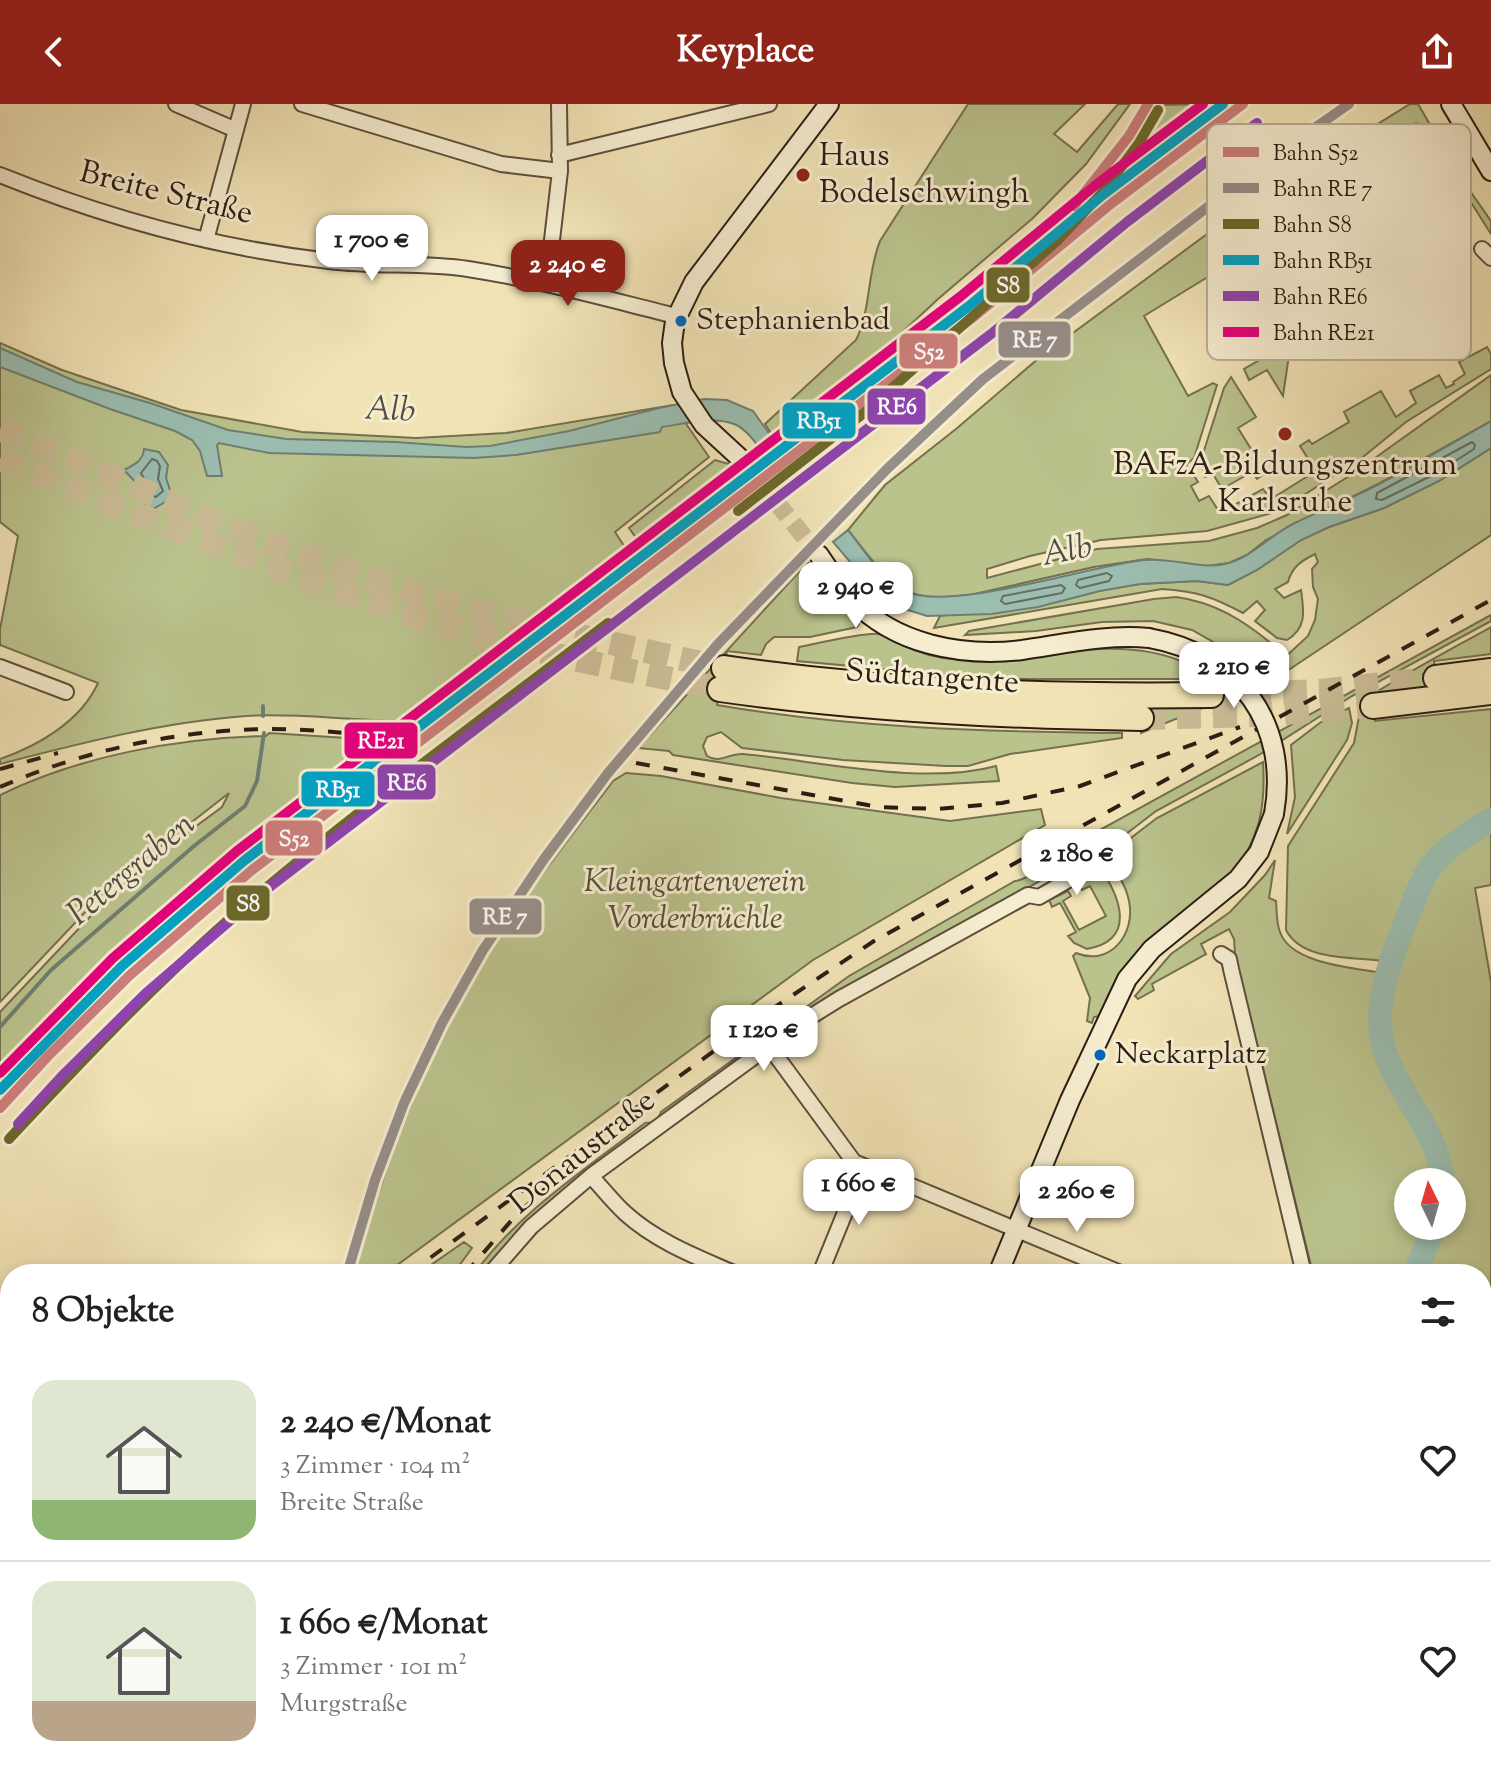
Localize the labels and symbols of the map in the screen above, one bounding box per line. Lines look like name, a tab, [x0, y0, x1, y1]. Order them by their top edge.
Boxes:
legend	[1207, 124, 1471, 360]
place label: Haus Bodelschwingh	[819, 134, 1030, 217]
text: Bahn S52	[1273, 139, 1359, 171]
street label: Breite Straße	[74, 150, 258, 238]
marker: Haus Bodelschwingh	[794, 166, 812, 184]
text: Bahn RE 7	[1273, 175, 1372, 207]
text: Bahn S8	[1273, 211, 1352, 243]
pin: 1 700 €	[298, 215, 446, 283]
pin: 2 240 €	[494, 240, 642, 308]
text: Bahn RB51	[1273, 247, 1373, 279]
line badge: S8	[985, 266, 1031, 304]
text: S8	[996, 272, 1020, 304]
text: Bahn RE6	[1273, 283, 1368, 315]
place label: Stephanienbad	[696, 300, 890, 343]
marker: Stephanienbad	[673, 313, 689, 329]
text: Bahn RE21	[1273, 319, 1375, 351]
line badge: RE 7	[997, 320, 1072, 359]
text: RE 7	[1013, 326, 1058, 358]
line badge: S52	[898, 332, 959, 370]
text: S52	[914, 338, 945, 370]
water label: Alb	[363, 385, 417, 437]
line badge: RE6	[866, 387, 927, 426]
text: RE6	[877, 393, 917, 425]
line badge: RB51	[781, 401, 857, 440]
text: RB51	[797, 407, 842, 439]
marker: BAFzA-Bildungszentrum Karlsruhe	[1276, 425, 1294, 443]
place label: BAFzA-Bildungszentrum Karlsruhe	[1113, 443, 1457, 526]
water label: Alb	[1037, 523, 1097, 581]
pin: 2 940 €	[782, 562, 930, 630]
pin: 2 210 €	[1160, 642, 1308, 710]
street label: Südtangente	[843, 649, 1021, 707]
line badge: RE21	[343, 721, 419, 760]
text: RE21	[358, 727, 405, 759]
line badge: RE6	[376, 763, 437, 801]
text: RE6	[387, 769, 427, 801]
line badge: RB51	[300, 770, 376, 808]
text: RB51	[316, 776, 361, 808]
water label: Petergraben	[57, 802, 207, 938]
line badge: S52	[264, 819, 324, 857]
text: S52	[279, 825, 310, 857]
pin: 2 180 €	[1003, 829, 1151, 897]
park label: Kleingartenverein Vorderbrüchle	[584, 860, 806, 943]
line badge: S8	[225, 884, 271, 922]
text: S8	[236, 890, 260, 922]
line badge: RE 7	[468, 897, 543, 936]
text: RE 7	[483, 903, 528, 935]
pin: 1 120 €	[690, 1005, 838, 1073]
place label: Neckarplatz	[1115, 1034, 1267, 1077]
marker: Neckarplatz	[1092, 1047, 1108, 1063]
street label: Donaustraße	[500, 1080, 666, 1226]
pin: 1 660 €	[785, 1159, 933, 1227]
pin: 2 260 €	[1003, 1166, 1151, 1234]
north arrow	[1394, 1168, 1466, 1240]

